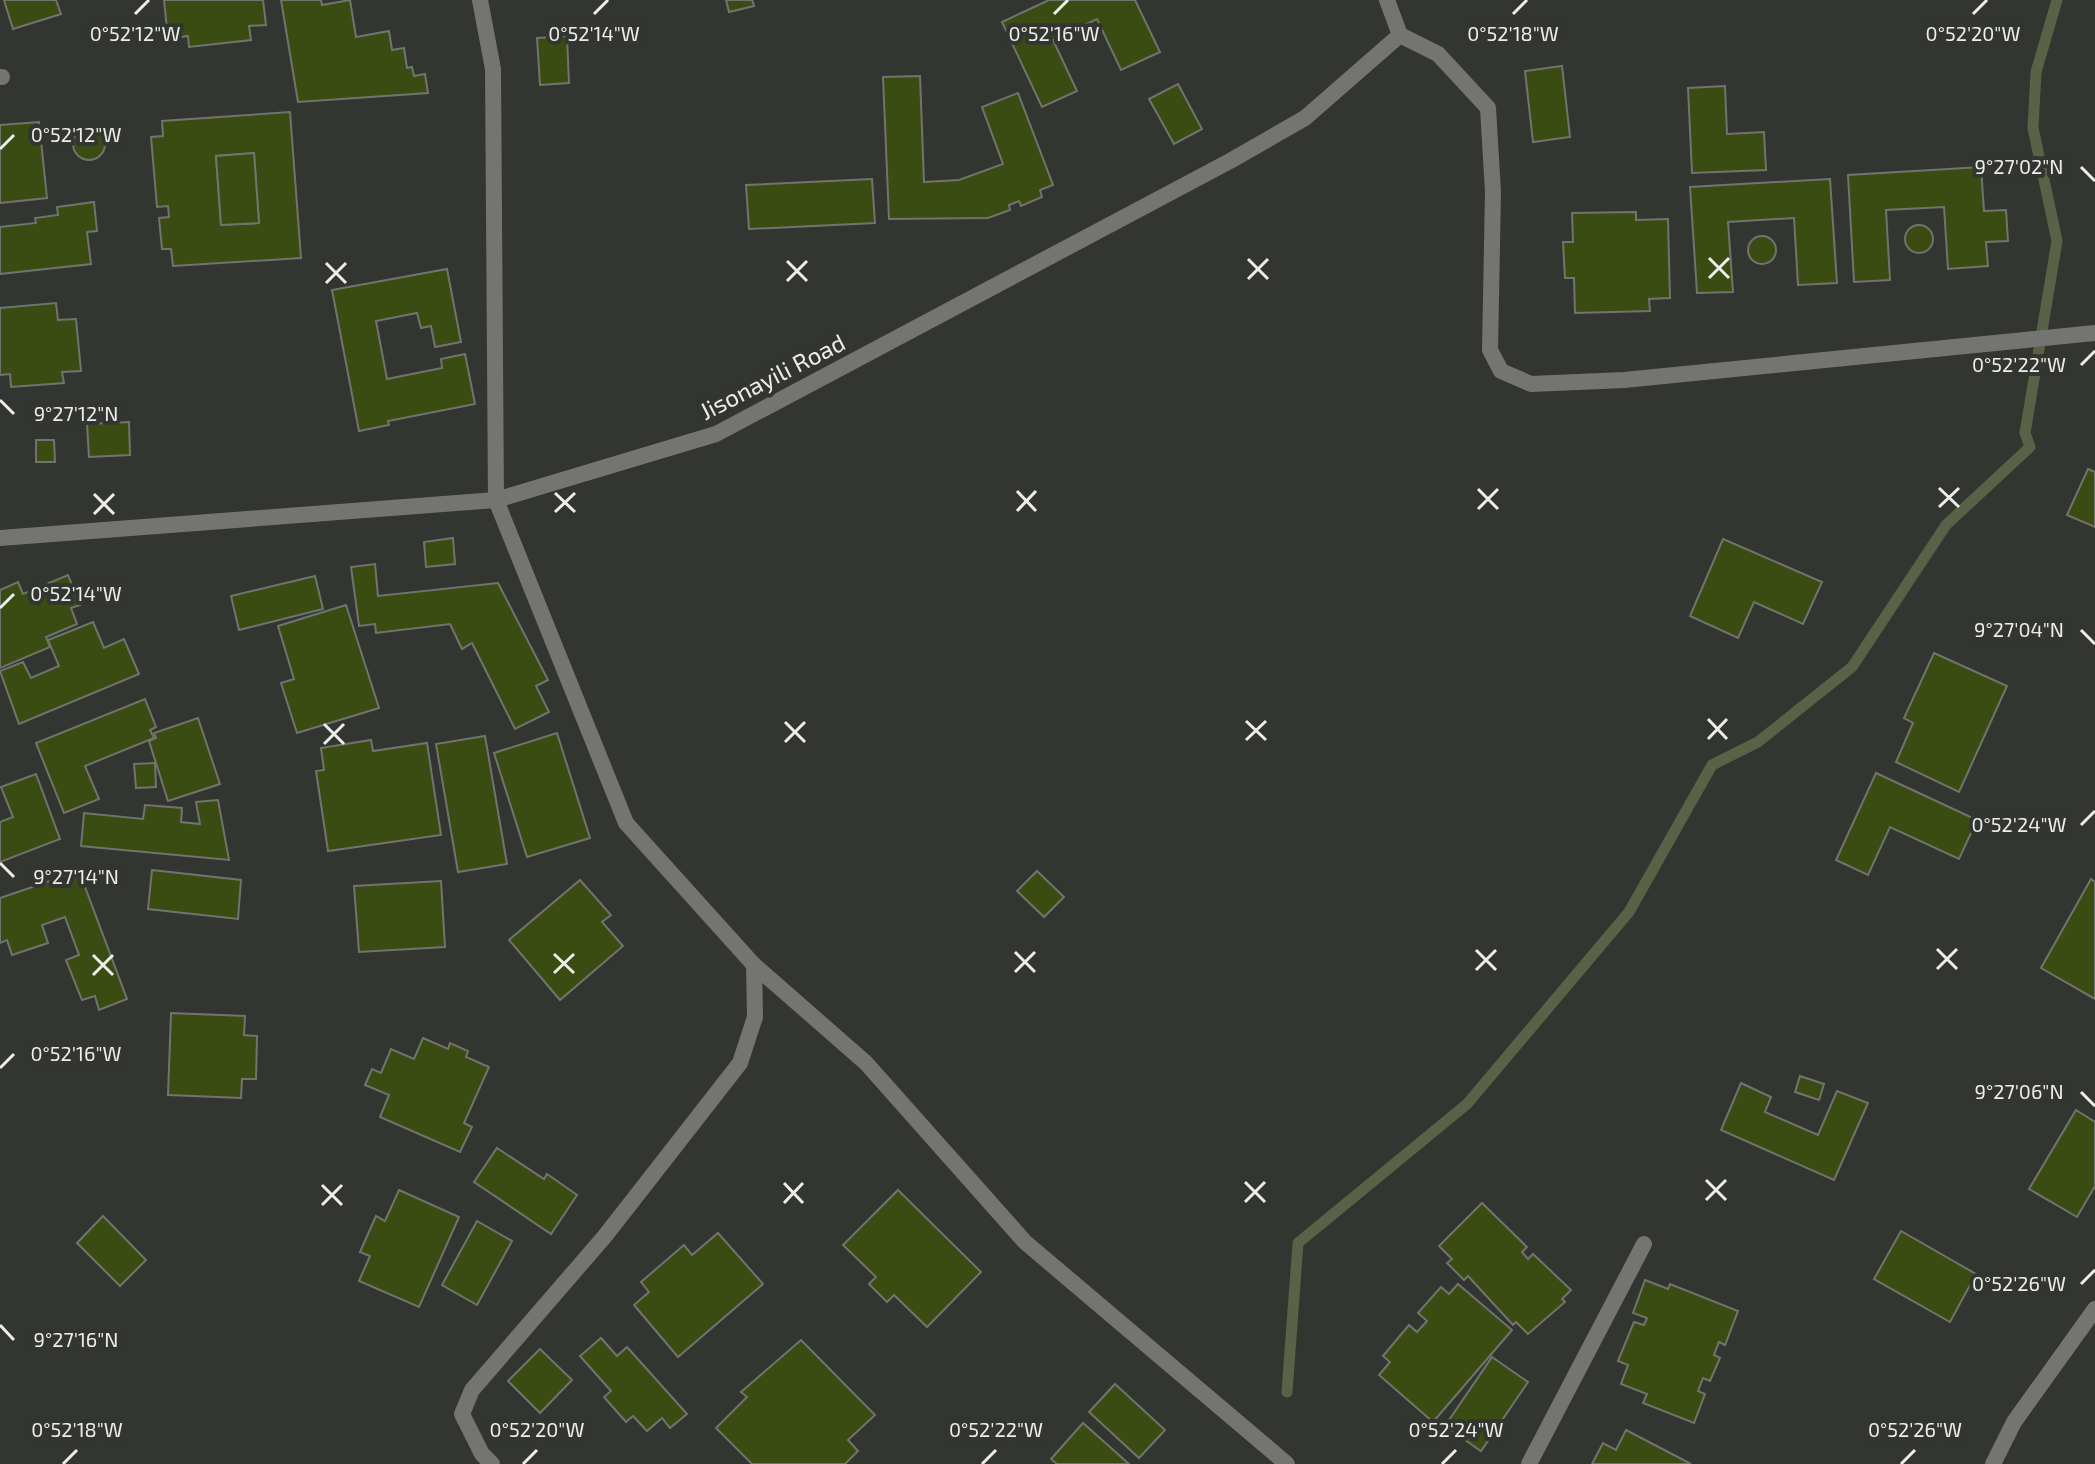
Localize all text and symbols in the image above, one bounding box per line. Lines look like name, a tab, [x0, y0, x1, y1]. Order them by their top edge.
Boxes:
text: 0°52'12"W	[90, 21, 180, 45]
text: 0°52'14"W	[548, 21, 640, 45]
text: 0°52'16"W	[1009, 21, 1099, 45]
text: 0°52'18"W	[1467, 21, 1559, 45]
text: 0°52'20"W	[1926, 21, 2020, 45]
text: 0°52'12"W	[31, 122, 121, 146]
text: 9°27'02"N	[1975, 154, 2063, 178]
street label: Jisonayili Road	[694, 327, 850, 425]
text: 0°52'22"W	[1972, 352, 2066, 376]
text: 9°27'12"N	[34, 401, 118, 425]
text: 0°52'14"W	[30, 581, 122, 605]
text: 9°27'04"N	[1974, 617, 2064, 641]
text: 0°52'24"W	[1972, 812, 2067, 836]
text: 9°27'14"N	[33, 864, 119, 888]
text: 0°52'16"W	[31, 1041, 121, 1065]
text: 9°27'06"N	[1974, 1079, 2064, 1103]
text: 0°52'26"W	[1972, 1271, 2066, 1295]
text: 9°27'16"N	[34, 1327, 118, 1351]
text: 0°52'18"W	[31, 1417, 123, 1441]
text: 0°52'20"W	[490, 1417, 584, 1441]
text: 0°52'22"W	[949, 1417, 1043, 1441]
text: 0°52'24"W	[1409, 1417, 1504, 1441]
text: 0°52'26"W	[1868, 1417, 1962, 1441]

